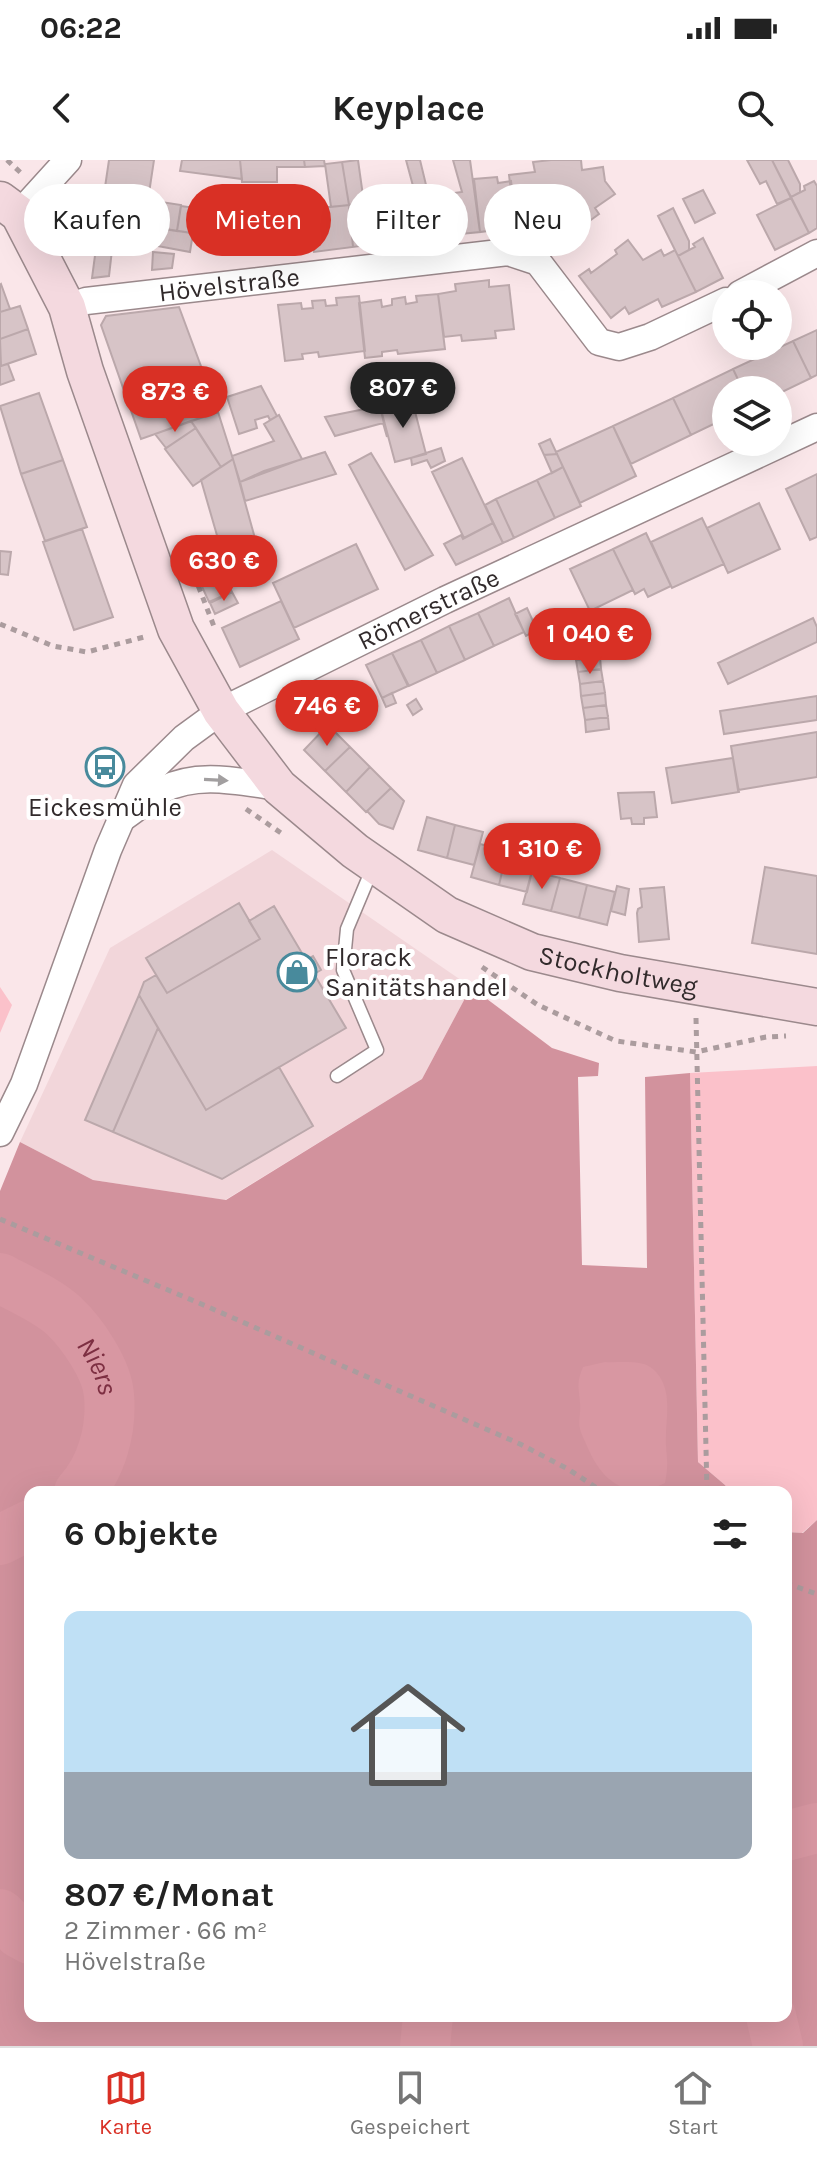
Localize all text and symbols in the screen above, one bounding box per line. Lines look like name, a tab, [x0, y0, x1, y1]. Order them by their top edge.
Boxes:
text: 06:22	[40, 10, 122, 46]
icon: back	[40, 86, 84, 130]
icon: search	[733, 86, 777, 130]
text: Keyplace	[332, 87, 485, 129]
chip: Kaufen	[24, 184, 170, 256]
chip: Mieten	[186, 184, 331, 256]
chip: Filter	[347, 184, 468, 256]
chip: Neu	[484, 184, 591, 256]
street label: Hövelstraße	[157, 261, 301, 308]
map controls	[712, 280, 792, 456]
button: locate	[712, 280, 792, 360]
pin: 807 €	[347, 362, 459, 430]
pin: 873 €	[119, 366, 231, 434]
text: 807 €	[368, 372, 438, 403]
text: 873 €	[141, 376, 209, 407]
button: layers	[712, 376, 792, 456]
pin: 630 €	[168, 535, 280, 603]
text: 630 €	[188, 545, 260, 576]
street label: Römerstraße	[352, 562, 504, 657]
pin: 1 040 €	[516, 608, 664, 676]
text: 1 040 €	[546, 618, 634, 649]
pin: 746 €	[271, 680, 383, 748]
text: 746 €	[293, 690, 361, 721]
bus stop icon: Eickesmühle	[84, 746, 126, 788]
one-way arrow	[204, 773, 229, 786]
place label: Eickesmühle	[28, 792, 182, 823]
pin: 1 310 €	[468, 823, 616, 891]
text: 1 310 €	[502, 833, 582, 864]
street label: Stockholtweg	[536, 939, 700, 1002]
place label: Florack Sanitätshandel	[325, 942, 508, 1003]
shop icon: Florack Sanitätshandel	[276, 951, 318, 993]
water label: Niers	[70, 1331, 125, 1398]
icon: filters	[708, 1512, 752, 1556]
text: 6 Objekte	[64, 1514, 218, 1554]
icon: home	[336, 1663, 480, 1807]
text: 807 €/Monat	[64, 1875, 274, 1915]
text: 2 Zimmer · 66 m²	[64, 1915, 267, 1946]
text: Hövelstraße	[64, 1946, 206, 1977]
tab: Karte	[99, 2066, 152, 2140]
tab: Gespeichert	[350, 2066, 470, 2140]
tab: Start	[668, 2066, 718, 2140]

